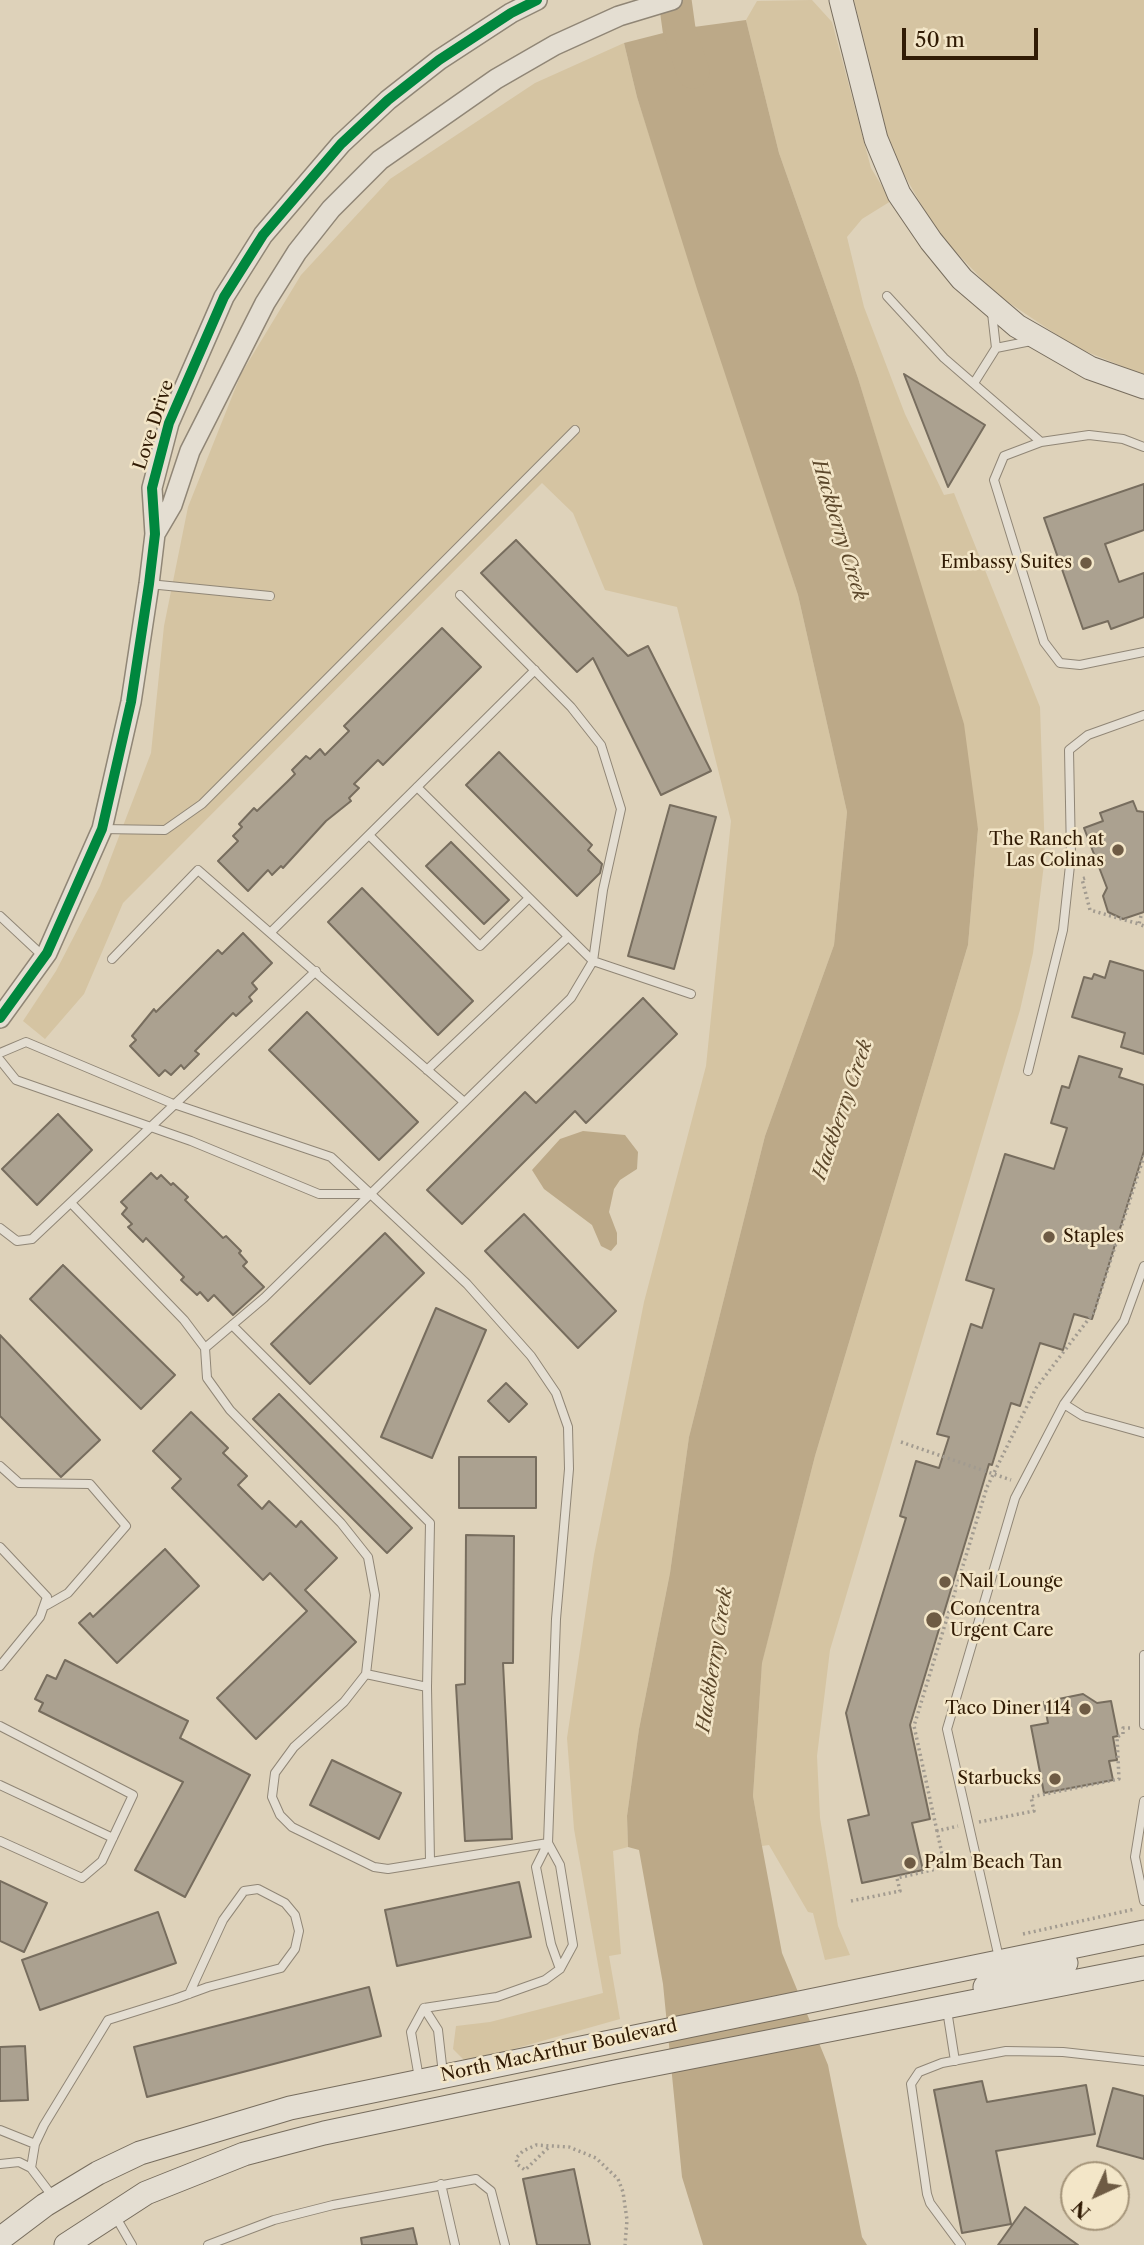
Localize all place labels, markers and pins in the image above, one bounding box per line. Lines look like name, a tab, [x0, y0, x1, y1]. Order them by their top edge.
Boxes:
place label: Embassy Suites	[940, 552, 1072, 574]
marker: Embassy Suites	[1078, 555, 1094, 571]
place label: The Ranch at Las Colinas	[989, 829, 1104, 872]
marker: The Ranch at Las Colinas	[1110, 842, 1126, 858]
place label: Staples	[1063, 1226, 1124, 1248]
marker: Staples	[1041, 1229, 1057, 1245]
place label: Nail Lounge	[959, 1571, 1063, 1593]
marker: Nail Lounge	[937, 1574, 953, 1590]
place label: Concentra Urgent Care	[950, 1599, 1054, 1642]
marker: Concentra Urgent Care	[924, 1610, 944, 1630]
place label: Taco Diner 114	[945, 1698, 1071, 1720]
marker: Taco Diner 114	[1077, 1701, 1093, 1717]
place label: Starbucks	[957, 1768, 1041, 1790]
marker: Starbucks	[1047, 1771, 1063, 1787]
place label: Palm Beach Tan	[924, 1852, 1062, 1874]
marker: Palm Beach Tan	[902, 1855, 918, 1871]

